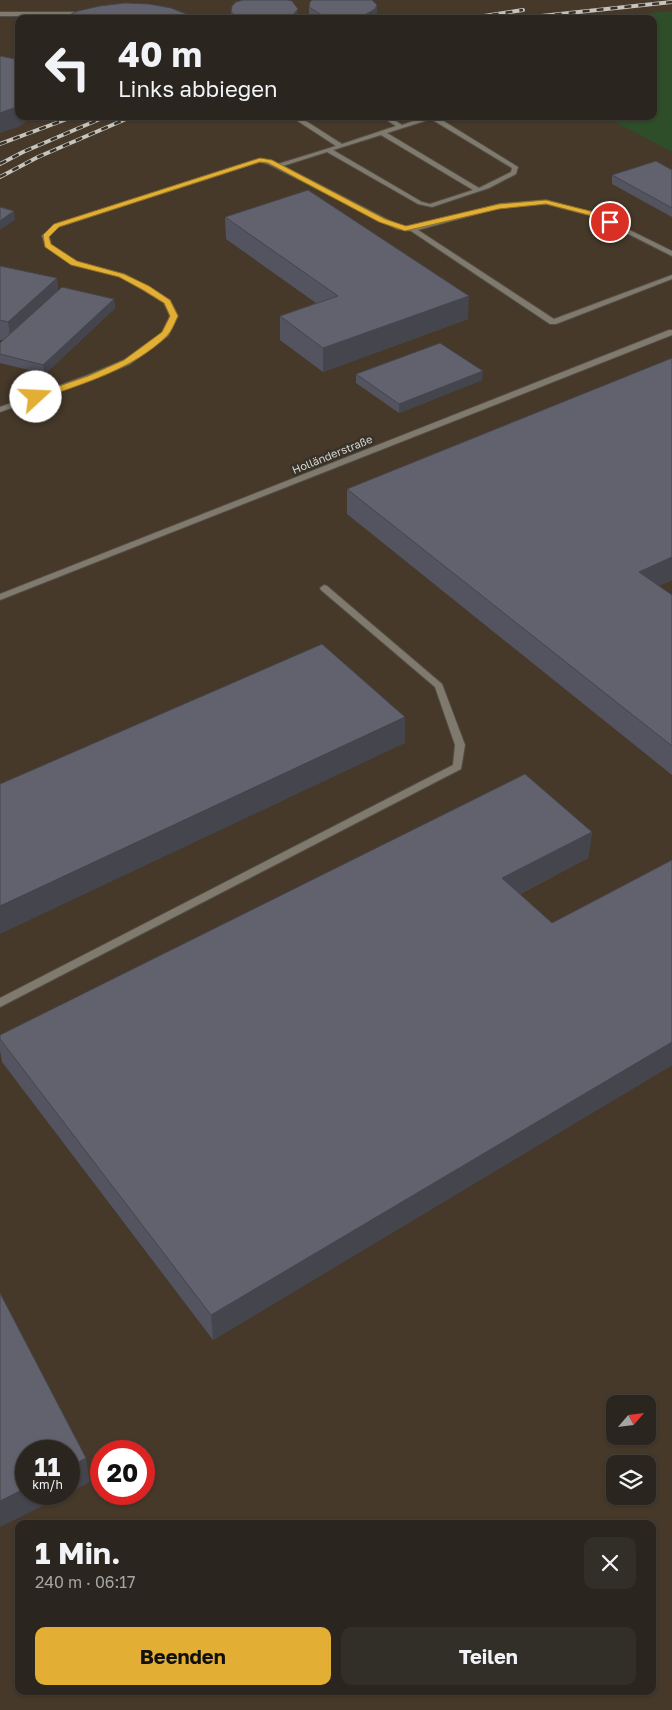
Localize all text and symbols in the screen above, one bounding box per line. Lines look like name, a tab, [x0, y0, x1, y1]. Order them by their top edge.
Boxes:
text: 40 m	[118, 33, 202, 75]
icon: left	[35, 35, 100, 100]
text: Links abbiegen	[118, 75, 278, 102]
pin	[589, 201, 631, 243]
icon: arrive	[596, 208, 624, 236]
position arrow	[9, 370, 61, 422]
street label: Holländerstraße	[290, 432, 374, 476]
north arrow	[606, 1395, 656, 1445]
map controls	[606, 1395, 656, 1505]
speed limit sign: 20	[90, 1440, 155, 1505]
text: 11	[35, 1451, 60, 1482]
button: layers	[606, 1455, 656, 1505]
text: km/h	[32, 1477, 63, 1492]
text: 1 Min.	[35, 1535, 121, 1571]
button: close	[584, 1537, 636, 1589]
text: 240 m · 06:17	[35, 1572, 136, 1592]
button: Beenden	[35, 1627, 331, 1685]
button: Teilen	[341, 1627, 636, 1685]

